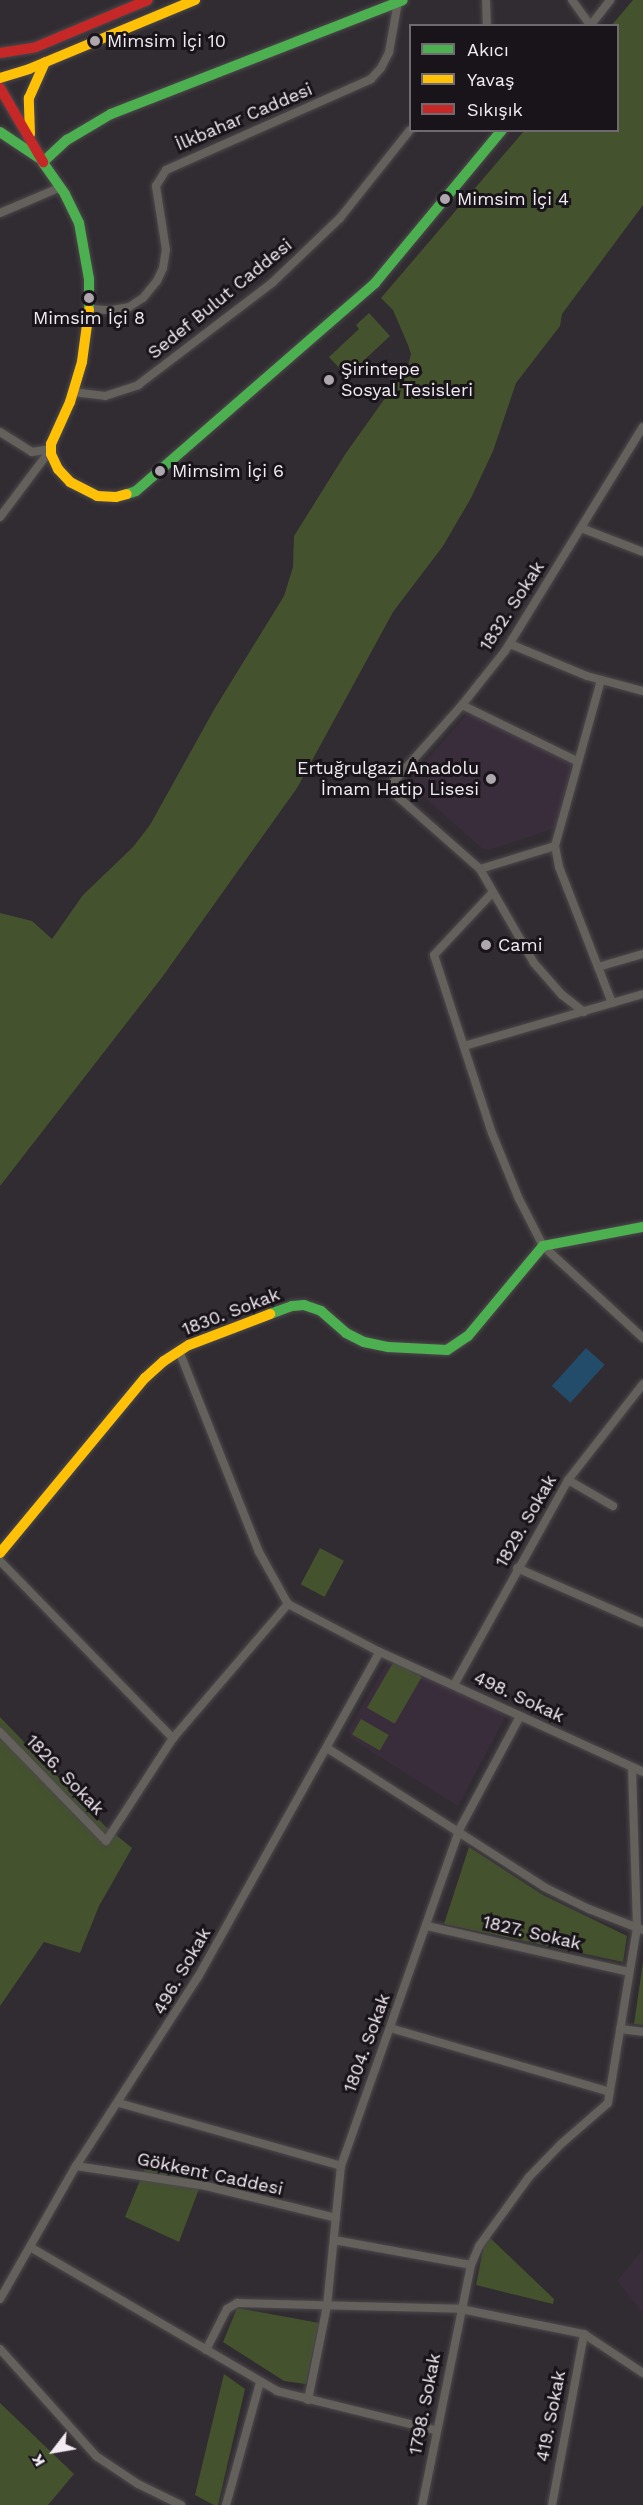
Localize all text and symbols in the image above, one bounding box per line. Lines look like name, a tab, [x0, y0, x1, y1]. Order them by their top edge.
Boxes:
legend	[409, 24, 619, 132]
place label: Mimsim İçi 10	[107, 30, 226, 52]
marker: Mimsim İçi 10	[88, 34, 102, 48]
text: Akıcı	[467, 39, 509, 60]
text: Yavaş	[467, 69, 514, 90]
street label: İlkbahar Caddesi	[172, 78, 316, 156]
text: Sıkışık	[467, 99, 523, 120]
place label: Mimsim İçi 4	[457, 188, 569, 210]
marker: Mimsim İçi 4	[438, 192, 452, 206]
street label: Sedef Bulut Caddesi	[143, 234, 297, 364]
marker: Mimsim İçi 8	[82, 291, 96, 305]
place label: Mimsim İçi 8	[33, 307, 145, 329]
place label: Şirintepe Sosyal Tesisleri	[341, 359, 474, 401]
marker: Şirintepe Sosyal Tesisleri	[322, 373, 336, 387]
place label: Mimsim İçi 6	[172, 460, 284, 482]
marker: Mimsim İçi 6	[153, 464, 167, 478]
street label: 1832. Sokak	[475, 557, 549, 655]
place label: Ertuğrulgazi Anadolu İmam Hatip Lisesi	[296, 758, 479, 800]
marker: Ertuğrulgazi Anadolu İmam Hatip Lisesi	[484, 772, 498, 786]
place label: Cami	[498, 934, 542, 956]
marker: Cami	[479, 938, 493, 952]
street label: 1830. Sokak	[179, 1284, 283, 1340]
street label: 1829. Sokak	[491, 1471, 561, 1571]
street label: 498. Sokak	[471, 1667, 567, 1727]
street label: 1826. Sokak	[21, 1730, 109, 1820]
street label: 1827. Sokak	[481, 1911, 583, 1955]
street label: 496. Sokak	[148, 1924, 216, 2018]
street label: 1804. Sokak	[339, 1991, 395, 2095]
street label: Gökkent Caddesi	[135, 2148, 285, 2200]
street label: 1798. Sokak	[405, 2351, 445, 2457]
street label: 419. Sokak	[532, 2369, 570, 2463]
north arrow	[24, 2421, 84, 2481]
text: K	[27, 2451, 49, 2470]

